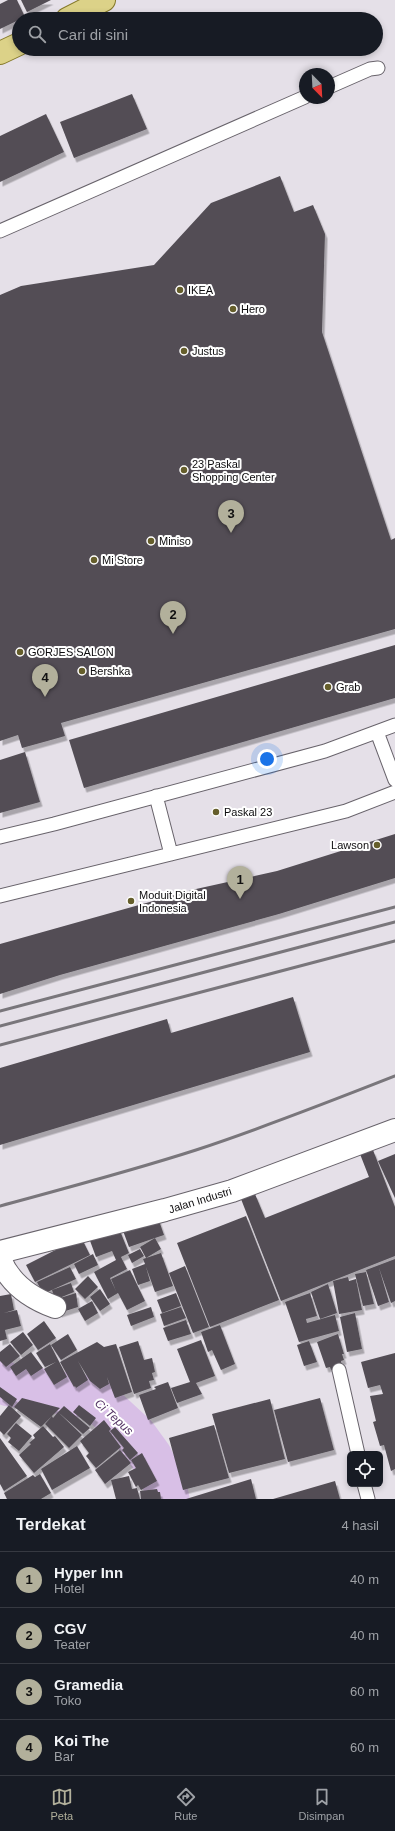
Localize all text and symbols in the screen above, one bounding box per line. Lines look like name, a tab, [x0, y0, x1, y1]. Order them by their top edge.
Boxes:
search box	[12, 12, 383, 56]
icon: search	[26, 23, 48, 45]
text: Cari di sini	[58, 26, 128, 43]
north arrow	[299, 68, 335, 104]
place label: IKEA	[188, 284, 214, 296]
marker: IKEA	[175, 285, 185, 295]
place label: Hero	[241, 303, 265, 315]
marker: Hero	[228, 304, 238, 314]
place label: Justus	[192, 345, 224, 357]
marker: Justus	[179, 346, 189, 356]
place label: 23 Paskal Shopping Center	[192, 458, 275, 483]
marker: 23 Paskal Shopping Center	[179, 465, 189, 475]
pin: 3	[218, 500, 244, 533]
place label: Miniso	[159, 535, 191, 547]
marker: Miniso	[146, 536, 156, 546]
place label: Mi Store	[102, 554, 143, 566]
marker: Mi Store	[89, 555, 99, 565]
pin: 2	[160, 601, 186, 634]
place label: GORJES SALON	[28, 646, 114, 658]
marker: GORJES SALON	[15, 647, 25, 657]
pin: 4	[32, 664, 58, 697]
place label: Bershka	[90, 665, 131, 677]
marker: Bershka	[77, 666, 87, 676]
place label: Grab	[336, 681, 360, 693]
marker: Grab	[323, 682, 333, 692]
your location	[257, 749, 277, 769]
place label: Paskal 23	[224, 806, 272, 818]
marker: Paskal 23	[211, 807, 221, 817]
place label: Lawson	[331, 839, 369, 851]
marker: Lawson	[372, 840, 382, 850]
pin: 1	[227, 866, 253, 899]
place label: Moduit Digital Indonesia	[139, 889, 206, 914]
marker: Moduit Digital Indonesia	[126, 896, 136, 906]
street label: Jalan Industri	[167, 1185, 233, 1215]
water label: Ci Tepus	[92, 1396, 136, 1438]
map controls	[347, 1451, 383, 1487]
button: locate	[347, 1451, 383, 1487]
text: Terdekat	[16, 1515, 86, 1534]
text: 4 hasil	[341, 1518, 379, 1533]
text: Hyper Inn	[54, 1564, 123, 1581]
text: 1	[25, 1572, 33, 1587]
text: 40 m	[350, 1572, 379, 1587]
text: Hotel	[54, 1581, 84, 1596]
text: CGV	[54, 1620, 87, 1637]
text: 2	[25, 1628, 33, 1643]
text: 40 m	[350, 1628, 379, 1643]
text: Teater	[54, 1637, 90, 1652]
text: Gramedia	[54, 1676, 123, 1693]
text: 3	[25, 1684, 33, 1699]
text: 60 m	[350, 1684, 379, 1699]
text: Toko	[54, 1693, 81, 1708]
text: Koi The	[54, 1732, 109, 1749]
text: 4	[25, 1740, 33, 1755]
text: 60 m	[350, 1740, 379, 1755]
text: Bar	[54, 1749, 74, 1764]
tab: Peta	[51, 1786, 73, 1822]
tab: Rute	[174, 1786, 198, 1822]
tab: Disimpan	[299, 1786, 344, 1822]

